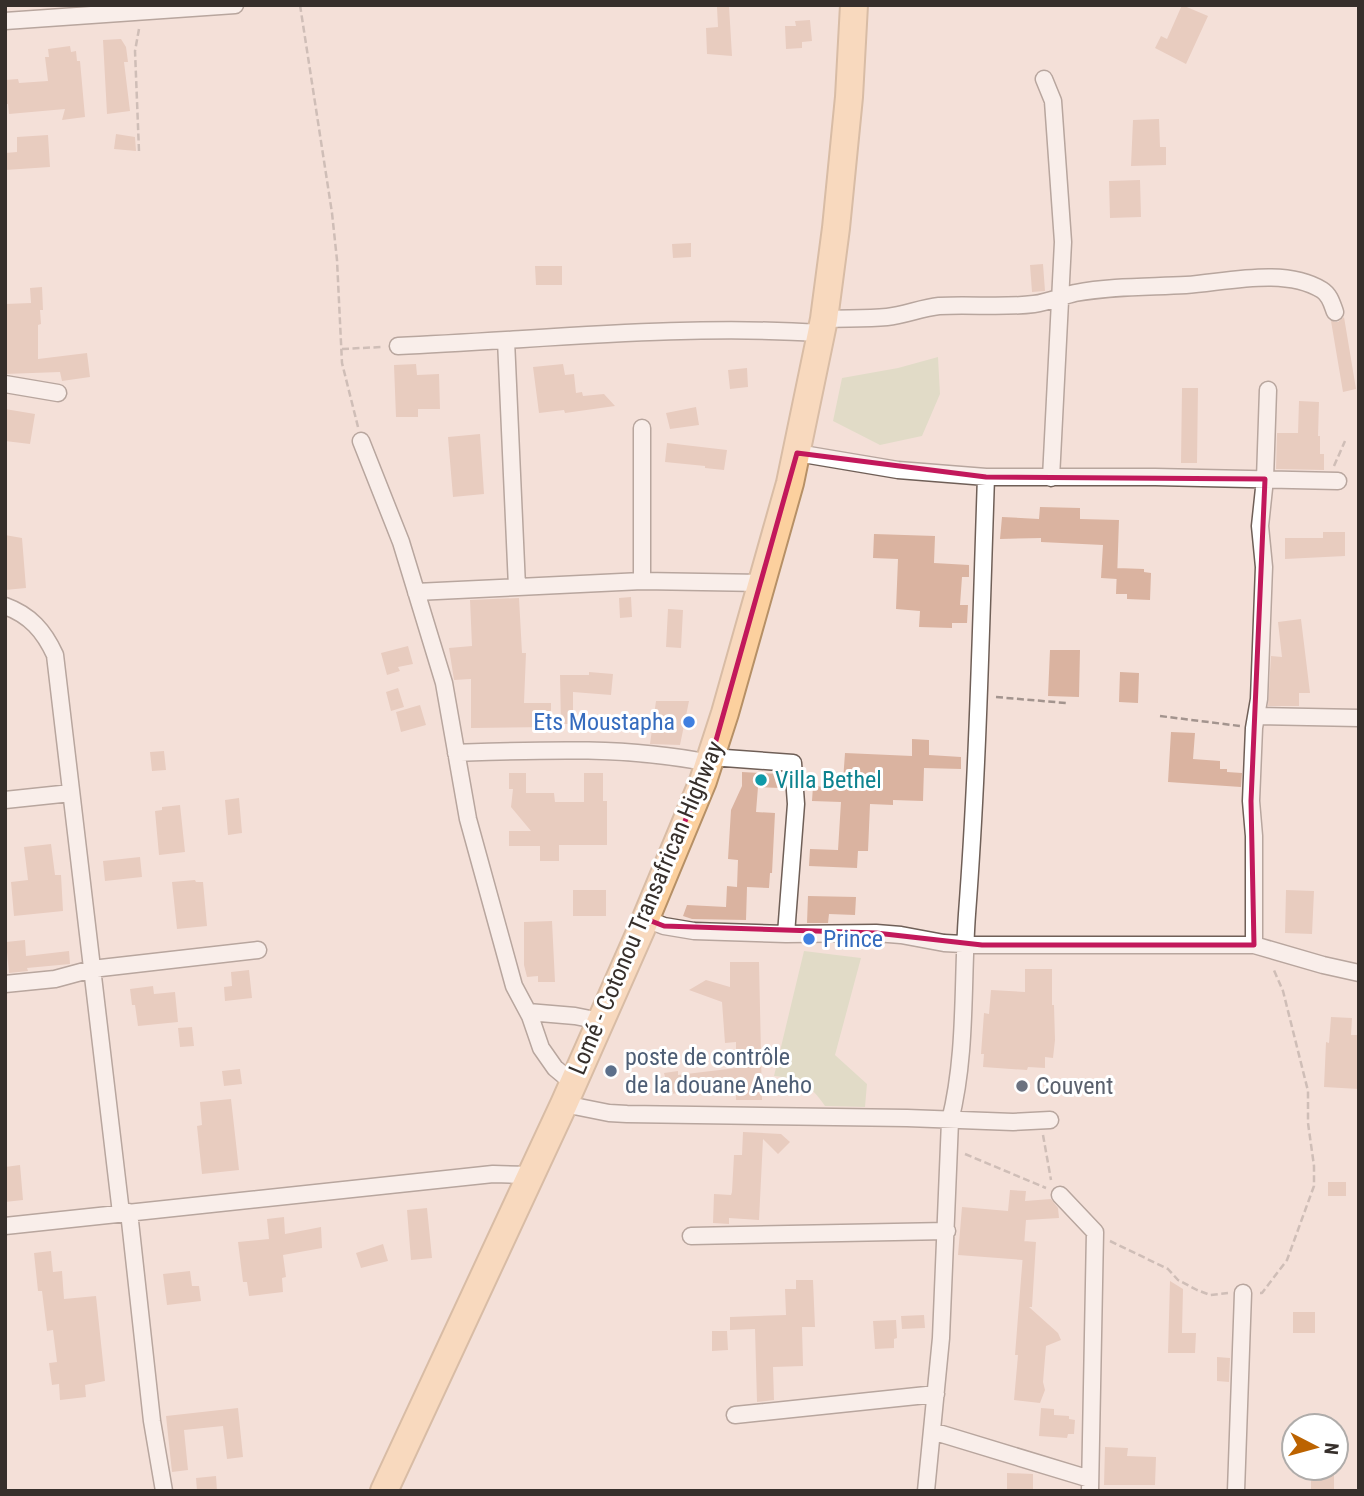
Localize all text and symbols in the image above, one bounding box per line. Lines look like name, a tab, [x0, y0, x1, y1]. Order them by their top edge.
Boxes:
place label: Ets Moustapha	[533, 708, 675, 736]
marker: Ets Moustapha	[681, 714, 697, 730]
street label: Lomé - Cotonou Transafrican Highway	[563, 737, 729, 1079]
place label: Villa Bethel	[775, 766, 882, 794]
marker: Villa Bethel	[753, 772, 769, 788]
place label: Prince	[823, 925, 883, 953]
marker: Prince	[801, 931, 817, 947]
place label: poste de contrôle de la douane Aneho	[625, 1043, 812, 1099]
marker: poste de contrôle de la douane Aneho	[603, 1063, 619, 1079]
place label: Couvent	[1036, 1072, 1113, 1100]
marker: Couvent	[1014, 1078, 1030, 1094]
north arrow	[1280, 1412, 1350, 1482]
text: N	[1319, 1442, 1343, 1456]

